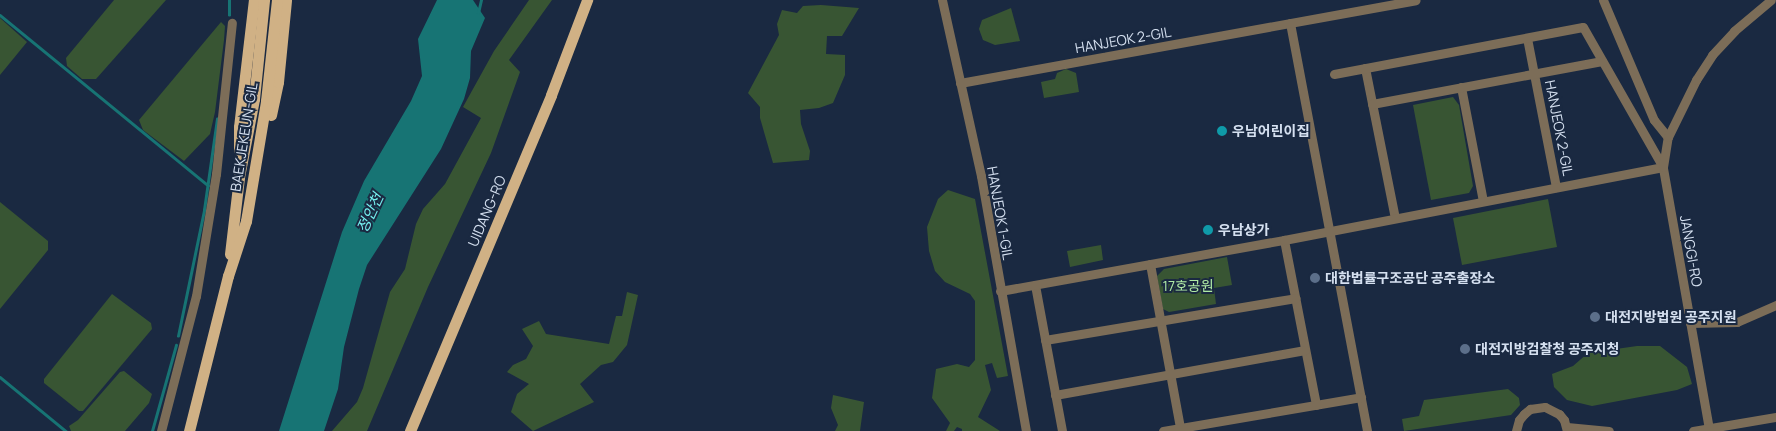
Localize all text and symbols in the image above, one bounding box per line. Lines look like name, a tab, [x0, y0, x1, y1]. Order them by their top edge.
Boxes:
street label: HANJEOK 2-GIL	[1074, 23, 1172, 57]
street label: HANJEOK 2-GIL	[1541, 79, 1577, 177]
street label: BAEKJEKEUN-GIL	[227, 81, 261, 193]
place label: 우남어린이집	[1232, 123, 1309, 139]
marker: 우남어린이집	[1216, 125, 1228, 137]
street label: HANJEOK 1-GIL	[983, 165, 1017, 261]
street label: UIDANG-RO	[465, 173, 509, 249]
water label: 정안천	[353, 190, 387, 236]
street label: JANGGI-RO	[1676, 214, 1706, 288]
place label: 우남상가	[1218, 222, 1270, 238]
marker: 우남상가	[1202, 224, 1214, 236]
place label: 대한법률구조공단 공주출장소	[1325, 270, 1495, 286]
marker: 대한법률구조공단 공주출장소	[1309, 272, 1321, 284]
park label: 17호공원	[1162, 278, 1214, 294]
place label: 대전지방법원 공주지원	[1605, 309, 1737, 325]
marker: 대전지방법원 공주지원	[1589, 311, 1601, 323]
place label: 대전지방검찰청 공주지청	[1475, 341, 1619, 357]
marker: 대전지방검찰청 공주지청	[1459, 343, 1471, 355]

